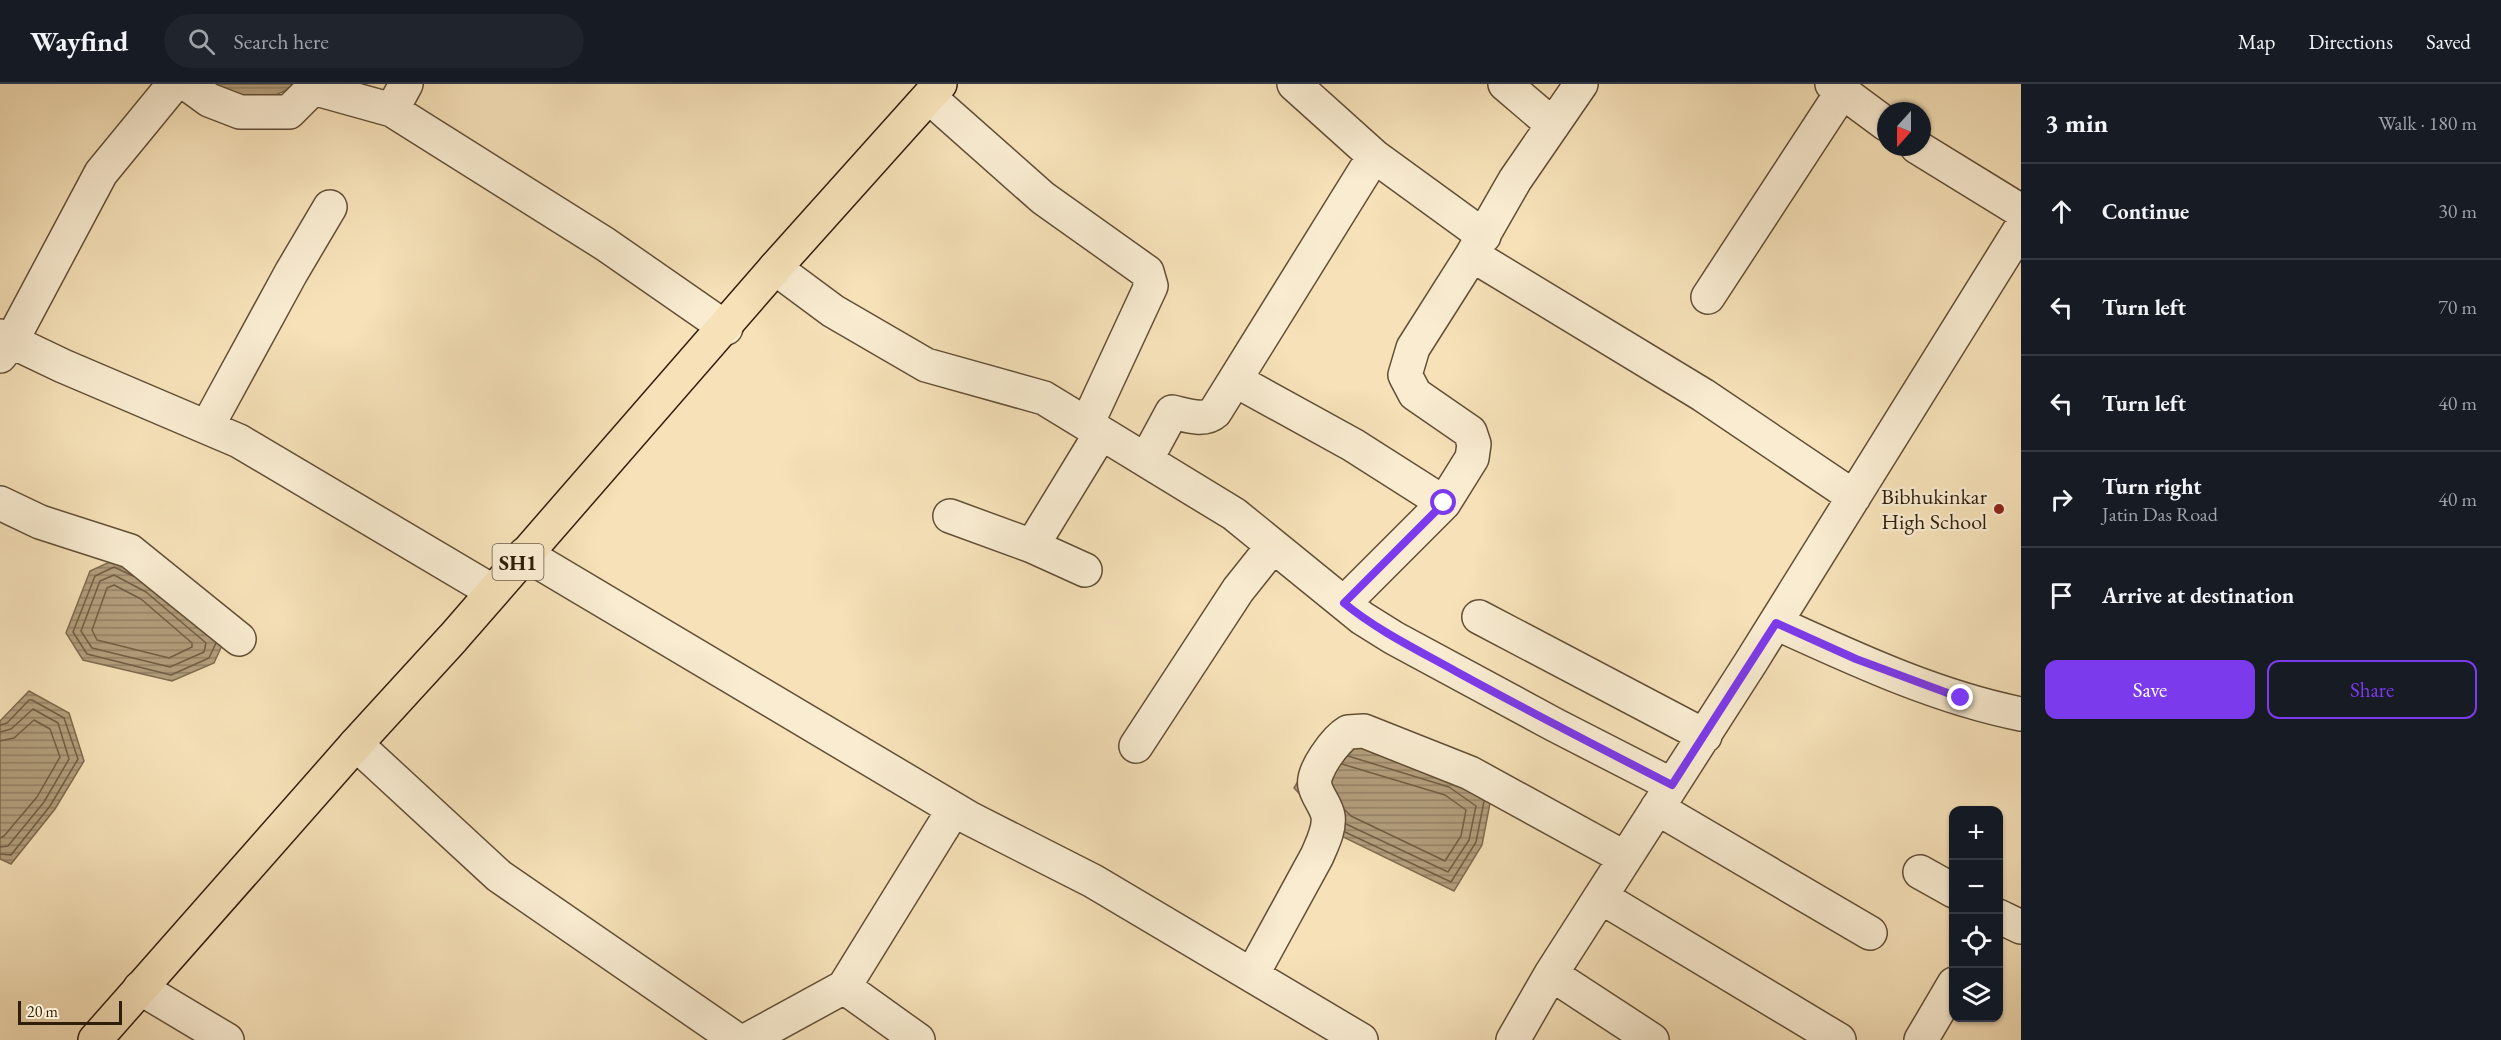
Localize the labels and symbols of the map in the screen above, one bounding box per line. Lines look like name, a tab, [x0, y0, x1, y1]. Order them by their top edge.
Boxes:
north arrow	[1877, 102, 1931, 156]
place label: Bibhukinkar High School	[1881, 482, 1988, 536]
route start	[1430, 489, 1456, 515]
marker: Bibhukinkar High School	[1992, 502, 2006, 516]
road number: SH1	[492, 544, 544, 580]
route end	[1947, 684, 1973, 710]
scale bar	[18, 998, 122, 1026]

